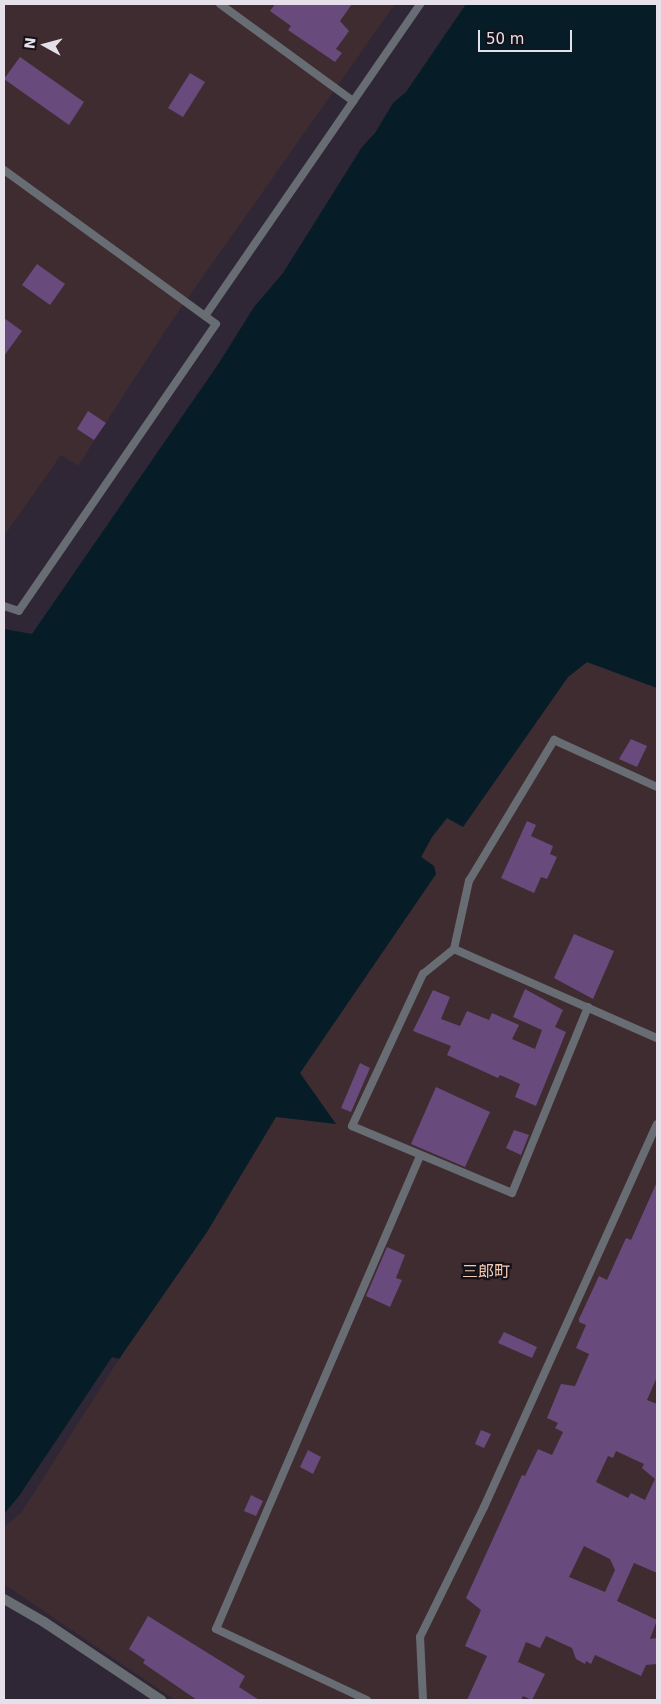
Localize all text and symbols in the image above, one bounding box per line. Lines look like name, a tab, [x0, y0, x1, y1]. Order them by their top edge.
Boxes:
north arrow	[20, 20, 70, 70]
scale bar	[481, 20, 575, 52]
text: 50 m	[486, 30, 524, 48]
text: N	[21, 36, 39, 50]
district label: 三郎町	[462, 1262, 510, 1282]

